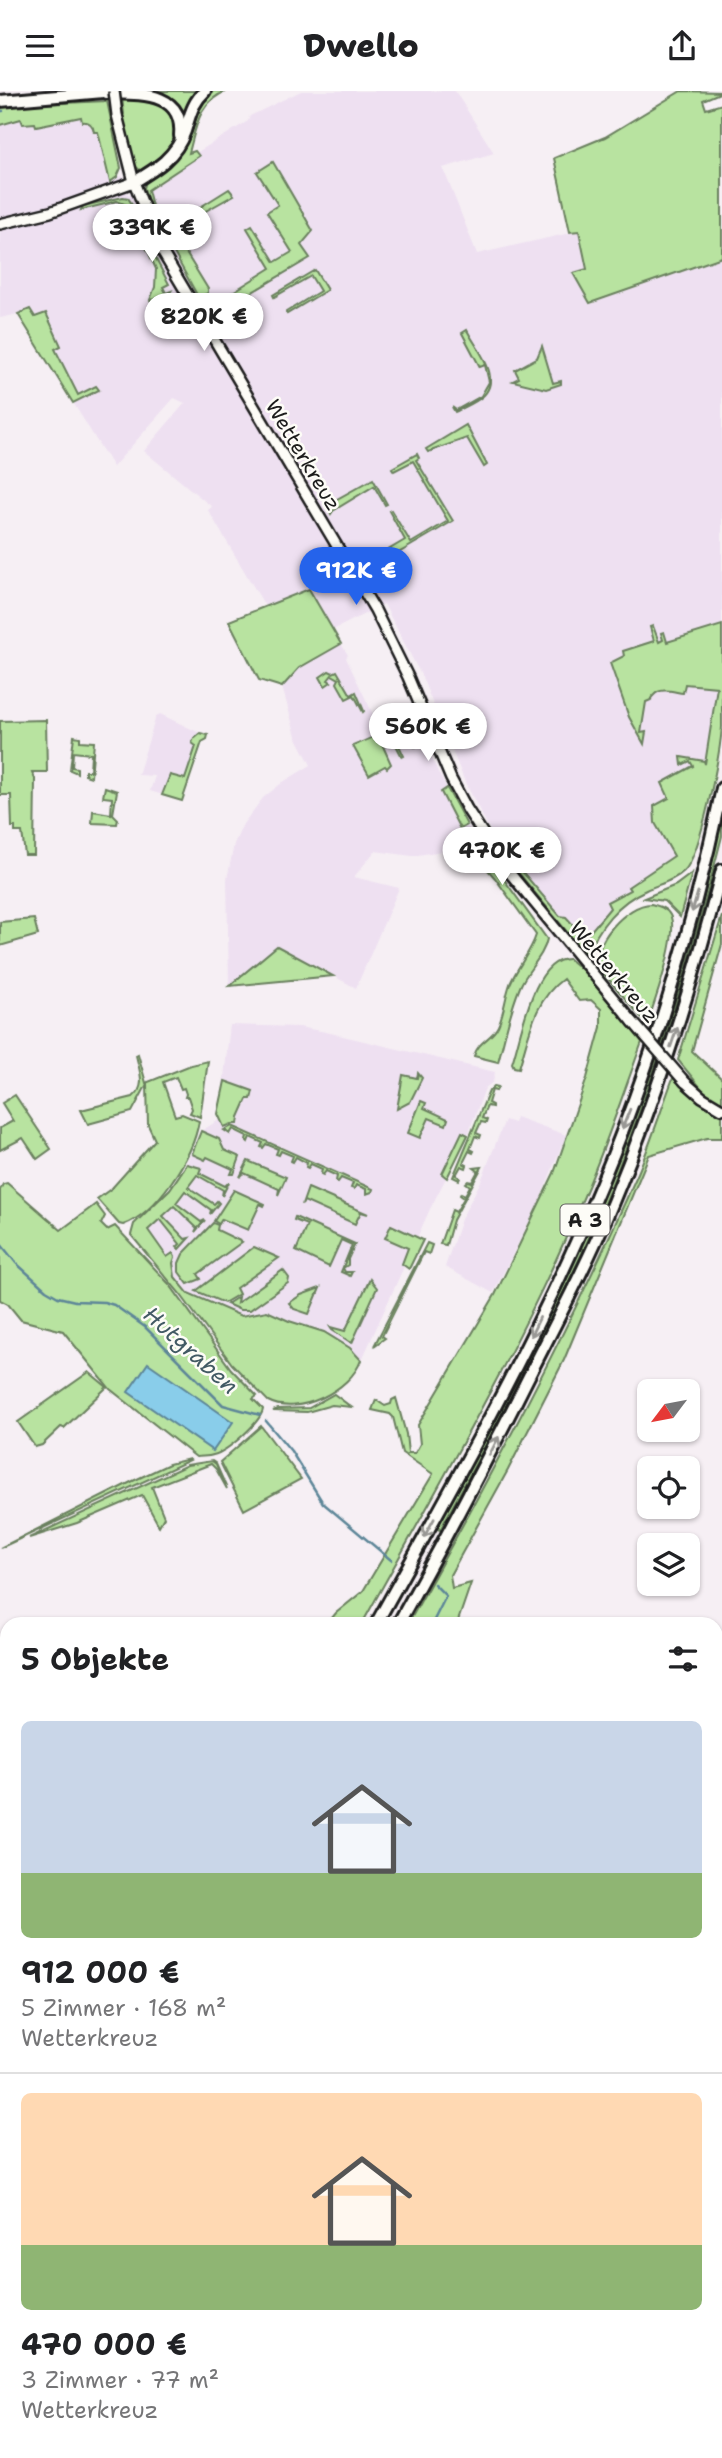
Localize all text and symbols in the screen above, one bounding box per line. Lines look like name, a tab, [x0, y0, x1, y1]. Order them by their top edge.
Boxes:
text: Dwello	[303, 24, 419, 67]
icon: menu	[21, 27, 59, 65]
icon: share	[663, 27, 701, 65]
pin: 339K €	[95, 205, 209, 264]
text: 339K €	[109, 212, 195, 242]
pin: 820K €	[147, 293, 261, 353]
text: 820K €	[160, 301, 248, 331]
street label: Wetterkreuz	[259, 394, 347, 516]
pin: 912K €	[299, 547, 413, 607]
text: 912K €	[315, 555, 397, 585]
pin: 560K €	[371, 703, 485, 763]
text: 560K €	[385, 711, 471, 741]
pin: 470K €	[445, 827, 559, 887]
text: 470K €	[459, 835, 545, 865]
one-way arrow	[688, 890, 701, 913]
street label: Wetterkreuz	[563, 915, 665, 1029]
one-way arrow	[669, 1026, 681, 1048]
one-way arrow	[619, 1107, 632, 1129]
road number: A 3	[560, 1205, 610, 1235]
water label: Hutgraben	[137, 1299, 245, 1401]
one-way arrow	[528, 1316, 541, 1337]
north arrow	[637, 1379, 700, 1442]
map controls	[637, 1379, 700, 1596]
one-way arrow	[488, 1436, 502, 1457]
button: locate	[637, 1456, 700, 1519]
one-way arrow	[422, 1518, 436, 1538]
button: layers	[637, 1533, 700, 1596]
text: 5 Objekte	[21, 1639, 169, 1680]
icon: filters	[664, 1640, 702, 1678]
icon: home	[299, 1766, 425, 1892]
text: 912 000 €	[21, 1952, 179, 1993]
text: 5 Zimmer · 168 m²	[21, 1993, 226, 2023]
text: Wetterkreuz	[21, 2023, 158, 2053]
icon: home	[299, 2138, 425, 2264]
text: 470 000 €	[21, 2324, 187, 2365]
text: 3 Zimmer · 77 m²	[21, 2365, 219, 2395]
text: Wetterkreuz	[21, 2395, 158, 2425]

